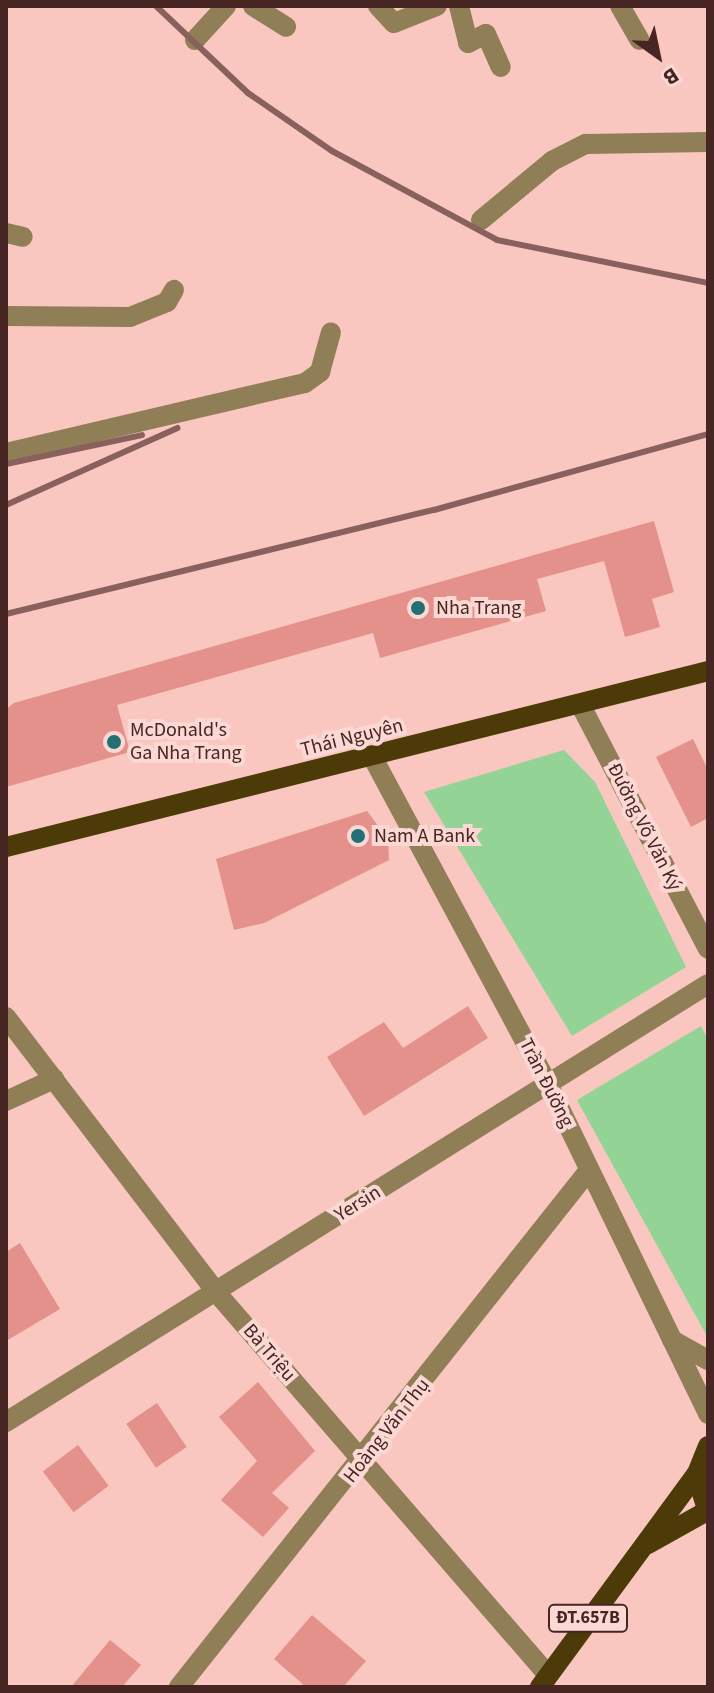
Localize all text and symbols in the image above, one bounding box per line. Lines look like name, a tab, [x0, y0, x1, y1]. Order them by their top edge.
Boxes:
north arrow	[618, 16, 698, 96]
text: B	[657, 59, 685, 93]
place label: Nha Trang	[436, 596, 521, 620]
marker: Nha Trang	[407, 597, 429, 619]
street label: Thái Nguyên	[298, 714, 406, 762]
place label: McDonald's Ga Nha Trang	[130, 718, 242, 765]
marker: McDonald's Ga Nha Trang	[105, 733, 123, 751]
street label: Đường Võ Văn Ký	[602, 759, 686, 895]
place label: Nam A Bank	[374, 824, 475, 848]
marker: Nam A Bank	[349, 827, 367, 845]
street label: Trần Đường	[513, 1034, 579, 1132]
street label: Yersin	[331, 1181, 385, 1227]
street label: Bà Triệu	[238, 1319, 300, 1387]
street label: Hoàng Văn Thụ	[339, 1374, 435, 1488]
road number: ĐT.657B	[546, 1604, 630, 1632]

